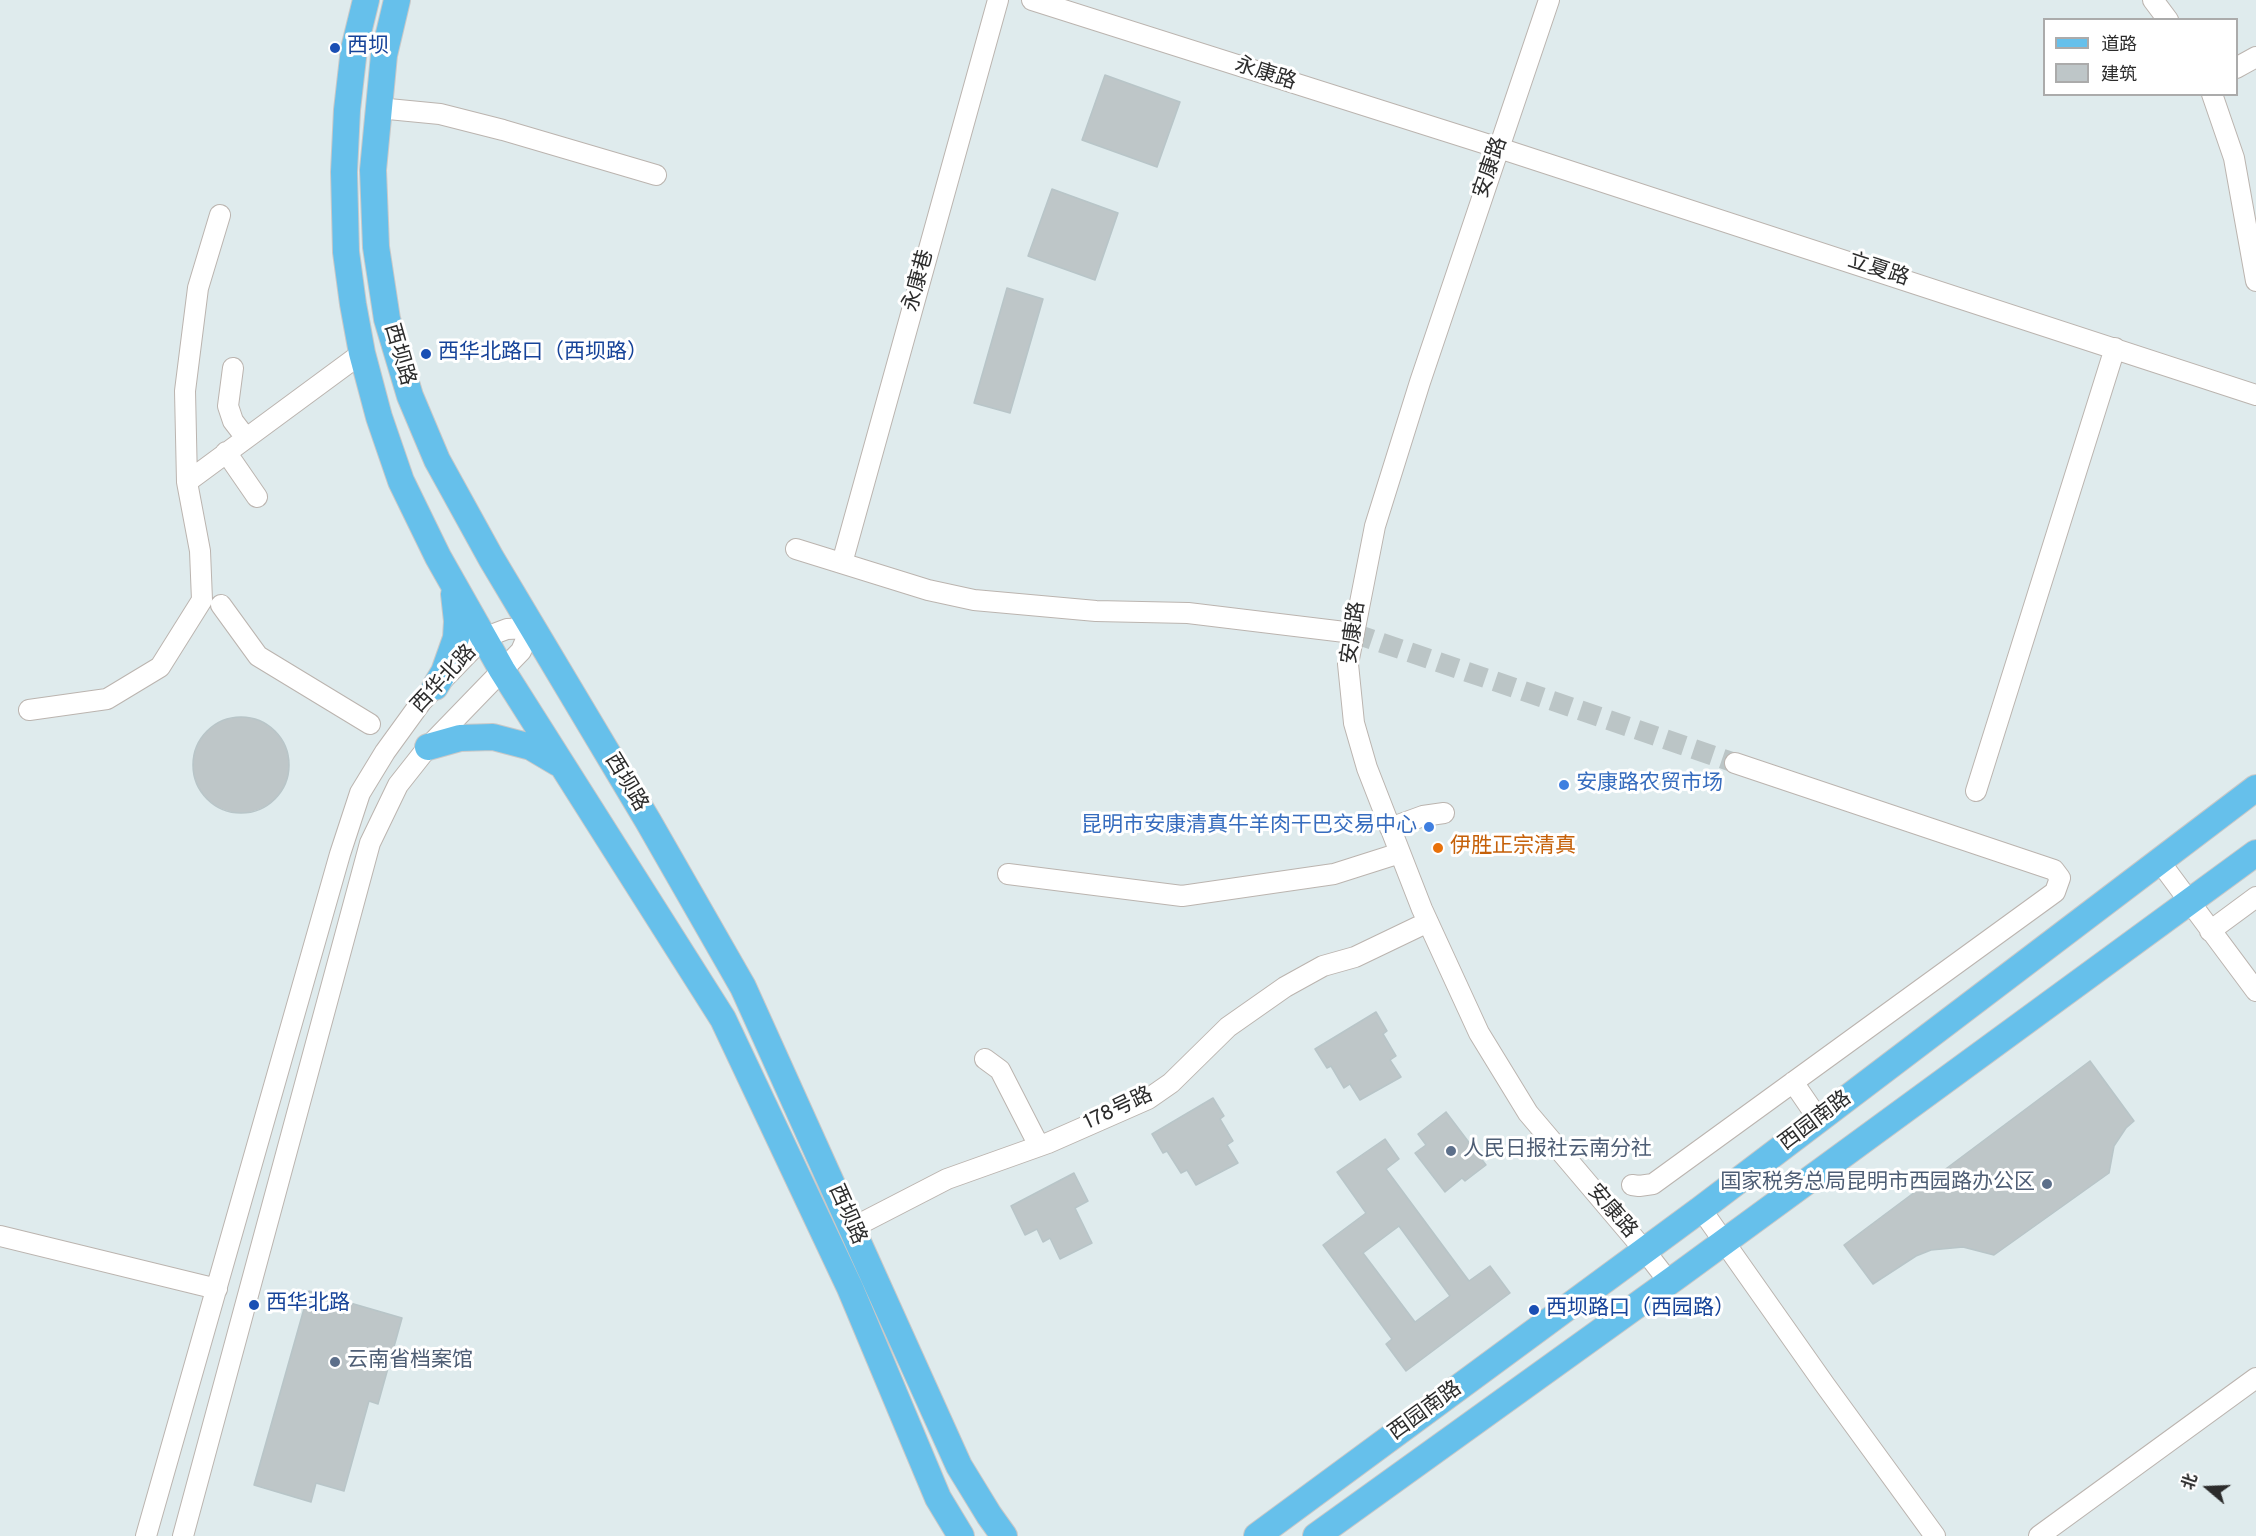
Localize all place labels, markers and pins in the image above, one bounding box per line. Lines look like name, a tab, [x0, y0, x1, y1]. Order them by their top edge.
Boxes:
place label: 西坝	[347, 35, 389, 61]
marker: 西坝	[328, 41, 342, 55]
place label: 西华北路口（西坝路）	[438, 341, 648, 367]
marker: 西华北路口（西坝路）	[419, 347, 433, 361]
place label: 安康路农贸市场	[1576, 772, 1723, 798]
marker: 安康路农贸市场	[1557, 778, 1571, 792]
place label: 昆明市安康清真牛羊肉干巴交易中心	[1081, 814, 1417, 840]
marker: 昆明市安康清真牛羊肉干巴交易中心	[1422, 820, 1436, 834]
place label: 伊胜正宗清真	[1450, 835, 1576, 861]
marker: 伊胜正宗清真	[1431, 841, 1445, 855]
place label: 人民日报社云南分社	[1463, 1138, 1652, 1164]
marker: 人民日报社云南分社	[1444, 1144, 1458, 1158]
place label: 国家税务总局昆明市西园路办公区	[1720, 1171, 2035, 1197]
marker: 国家税务总局昆明市西园路办公区	[2040, 1177, 2054, 1191]
place label: 西华北路	[266, 1292, 350, 1318]
place label: 西坝路口（西园路）	[1546, 1297, 1735, 1323]
marker: 西华北路	[247, 1298, 261, 1312]
marker: 西坝路口（西园路）	[1527, 1303, 1541, 1317]
place label: 云南省档案馆	[347, 1349, 473, 1375]
marker: 云南省档案馆	[328, 1355, 342, 1369]

